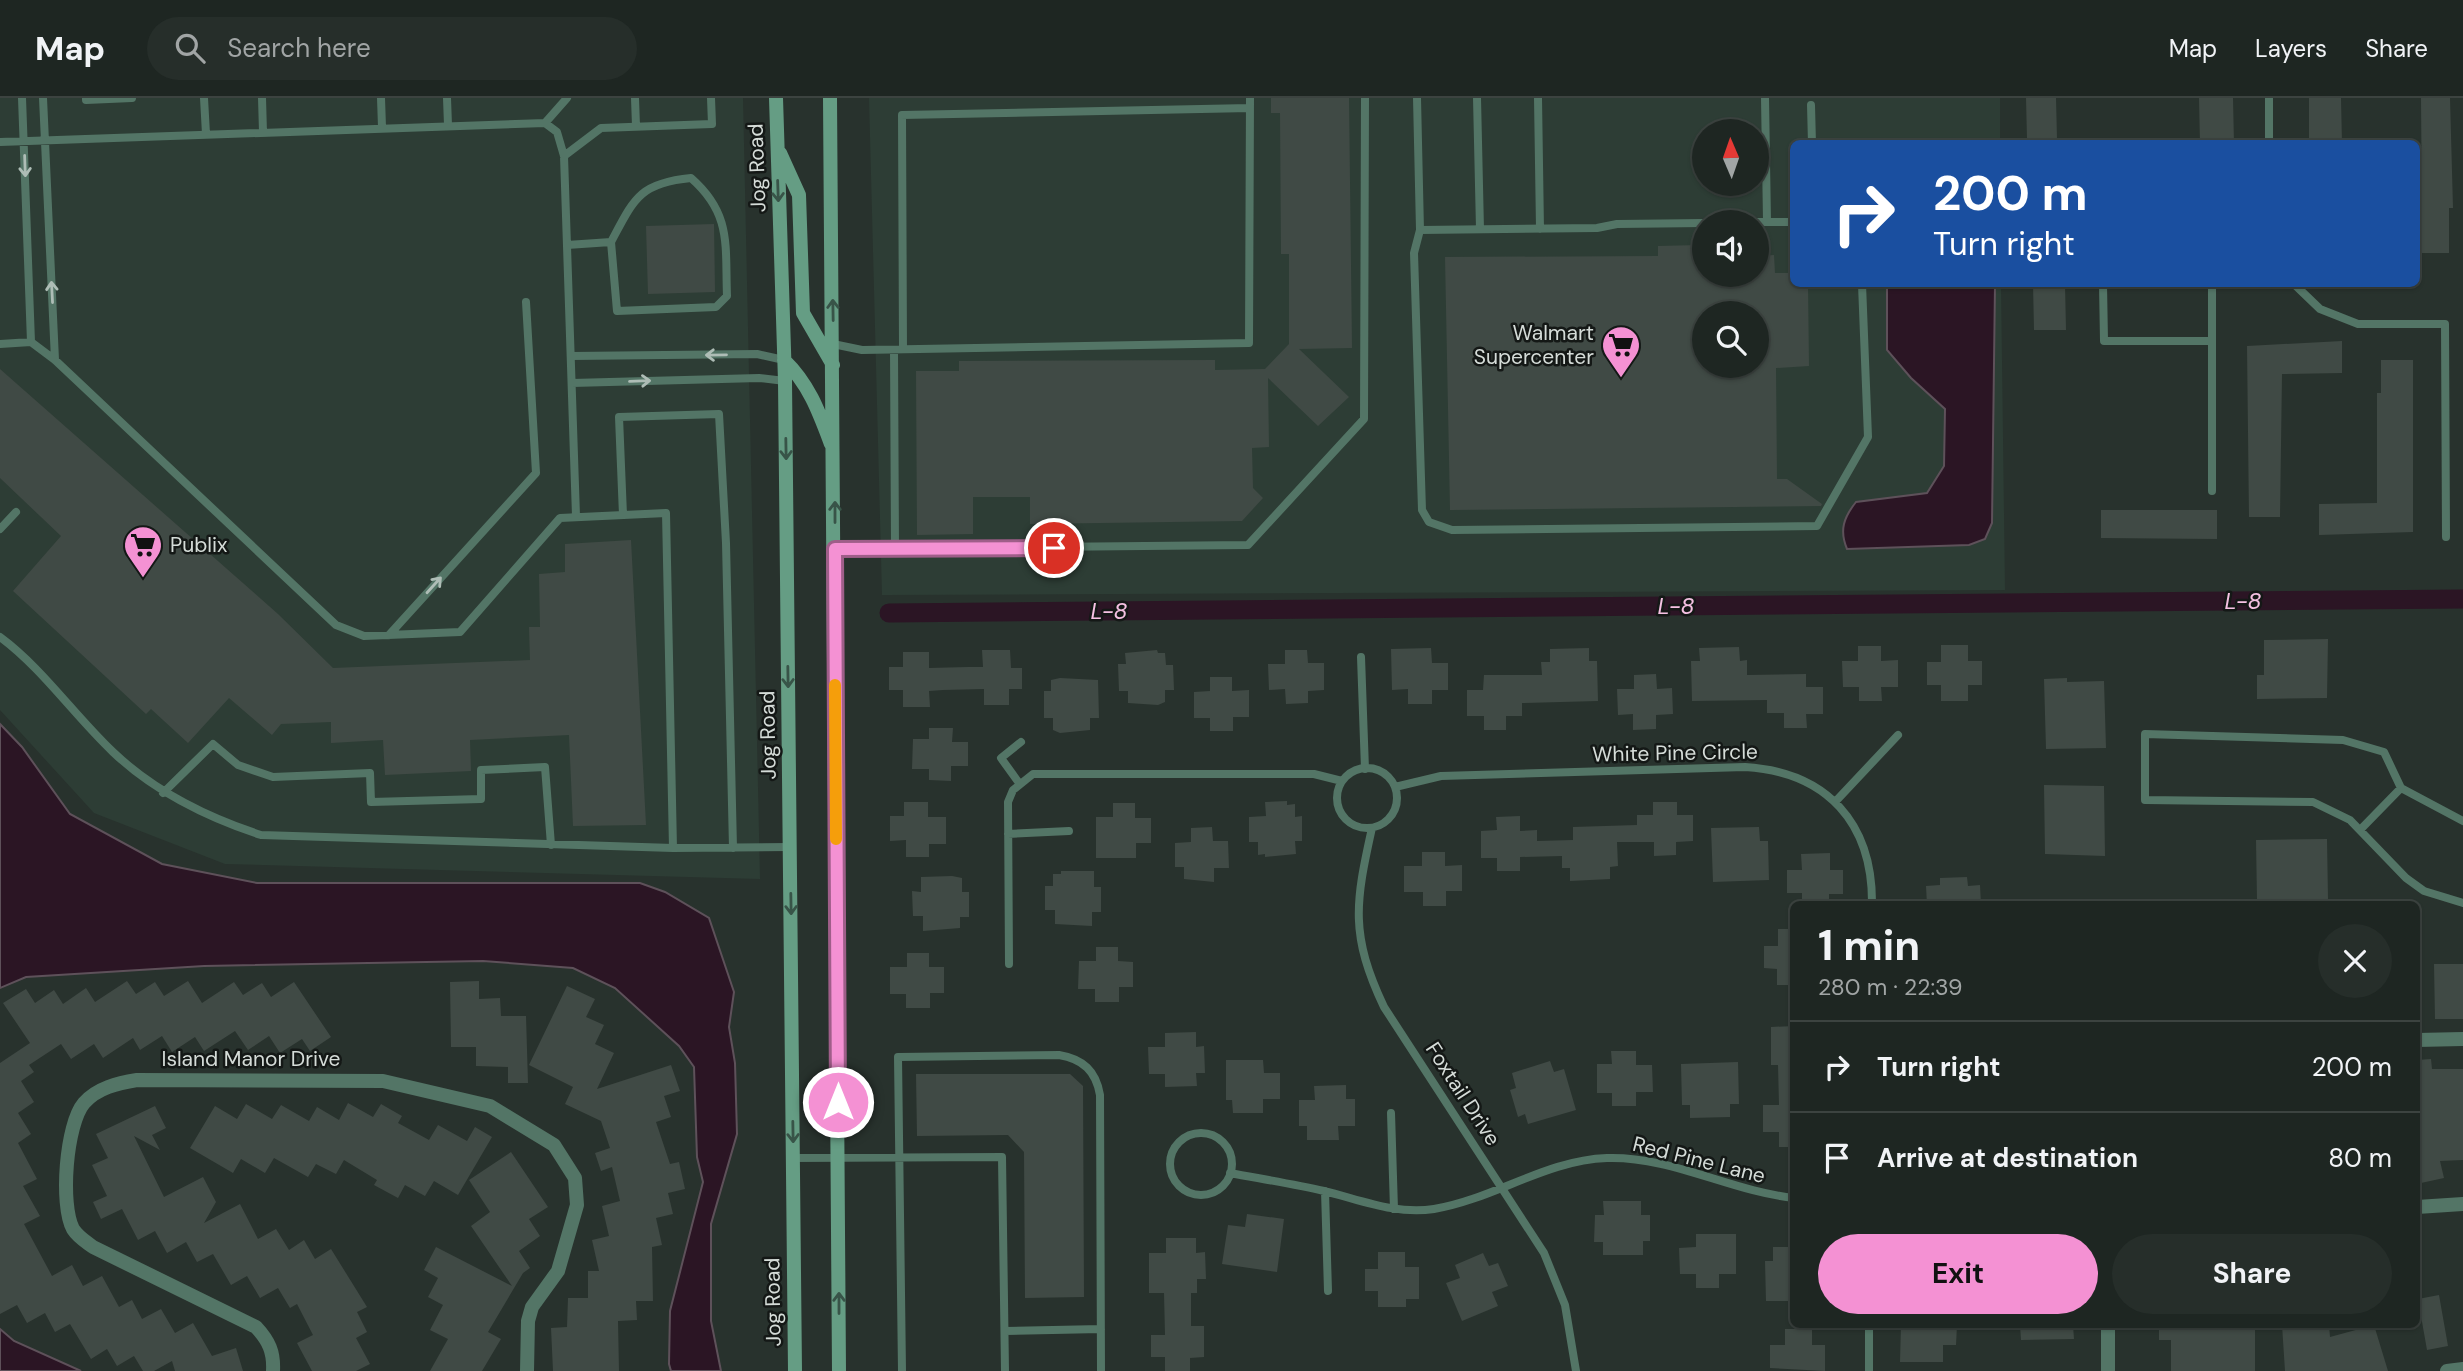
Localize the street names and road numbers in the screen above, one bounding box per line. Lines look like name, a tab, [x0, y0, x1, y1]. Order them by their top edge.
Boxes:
street label: Jog Road	[741, 123, 773, 213]
street label: Jog Road	[753, 690, 783, 780]
street label: White Pine Circle	[1592, 738, 1758, 768]
street label: Foxtail Drive	[1419, 1037, 1507, 1151]
street label: Island Manor Drive	[161, 1045, 341, 1073]
street label: Red Pine Lane	[1630, 1130, 1768, 1190]
street label: Jog Road	[758, 1257, 788, 1347]

